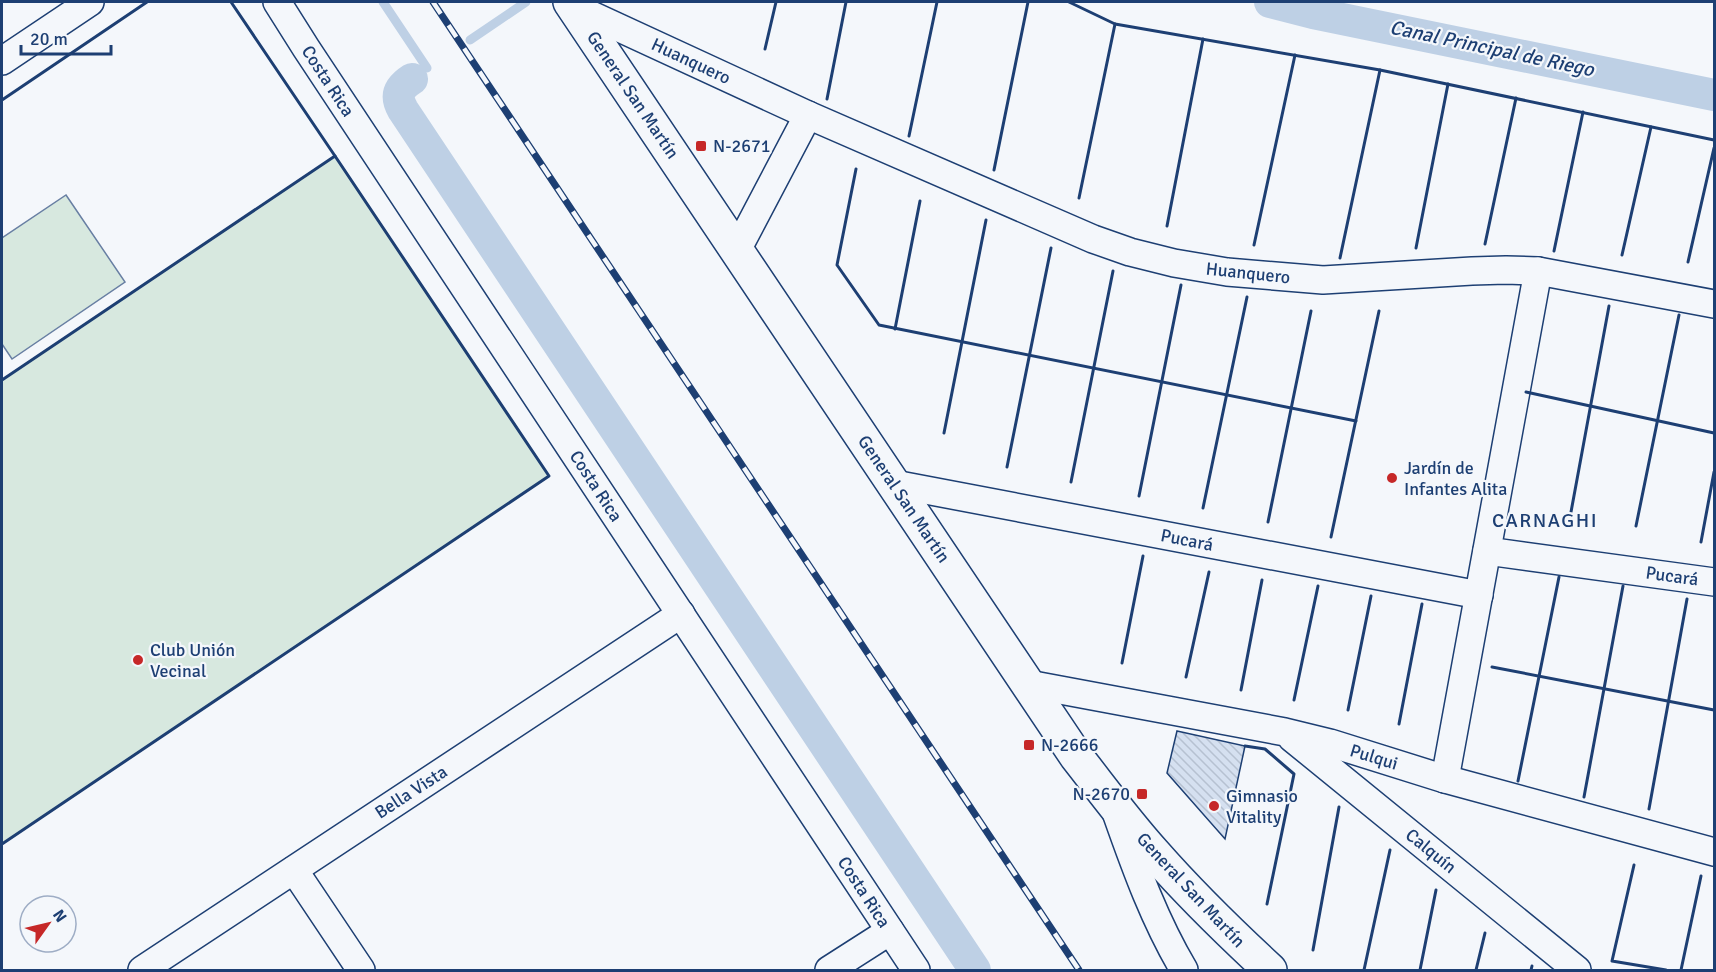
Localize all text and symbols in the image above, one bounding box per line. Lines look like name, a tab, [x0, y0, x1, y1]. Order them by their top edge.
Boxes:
water label: Canal Principal de Riego	[1388, 15, 1598, 83]
scale bar	[21, 18, 111, 56]
street label: General San Martín	[582, 27, 684, 163]
text: 20 m	[30, 28, 68, 50]
street label: Huanquero	[648, 33, 734, 89]
street label: Costa Rica	[297, 41, 359, 121]
place label: N-2671	[713, 135, 770, 157]
marker: N-2671	[694, 139, 708, 153]
street label: Huanquero	[1205, 258, 1291, 288]
street label: General San Martín	[853, 431, 955, 567]
street label: Costa Rica	[565, 446, 627, 526]
place label: Jardín de Infantes Alita	[1404, 457, 1507, 500]
marker: Jardín de Infantes Alita	[1385, 471, 1399, 485]
district label: CARNAGHI	[1492, 508, 1598, 533]
street label: Pucará	[1159, 524, 1215, 556]
street label: Pucará	[1644, 561, 1700, 591]
place label: Club Unión Vecinal	[150, 639, 235, 682]
marker: Club Unión Vecinal	[131, 653, 145, 667]
place label: N-2666	[1041, 734, 1098, 756]
marker: N-2666	[1022, 738, 1036, 752]
street label: Pulqui	[1347, 739, 1401, 775]
street label: Bella Vista	[371, 760, 451, 824]
place label: N-2670	[1073, 783, 1130, 805]
place label: Gimnasio Vitality	[1226, 785, 1298, 828]
marker: N-2670	[1135, 787, 1149, 801]
marker: Gimnasio Vitality	[1207, 799, 1221, 813]
street label: Calquín	[1401, 824, 1461, 878]
street label: General San Martín	[1132, 828, 1250, 952]
street label: Costa Rica	[833, 852, 895, 932]
north arrow	[18, 894, 78, 954]
text: N	[48, 906, 71, 926]

